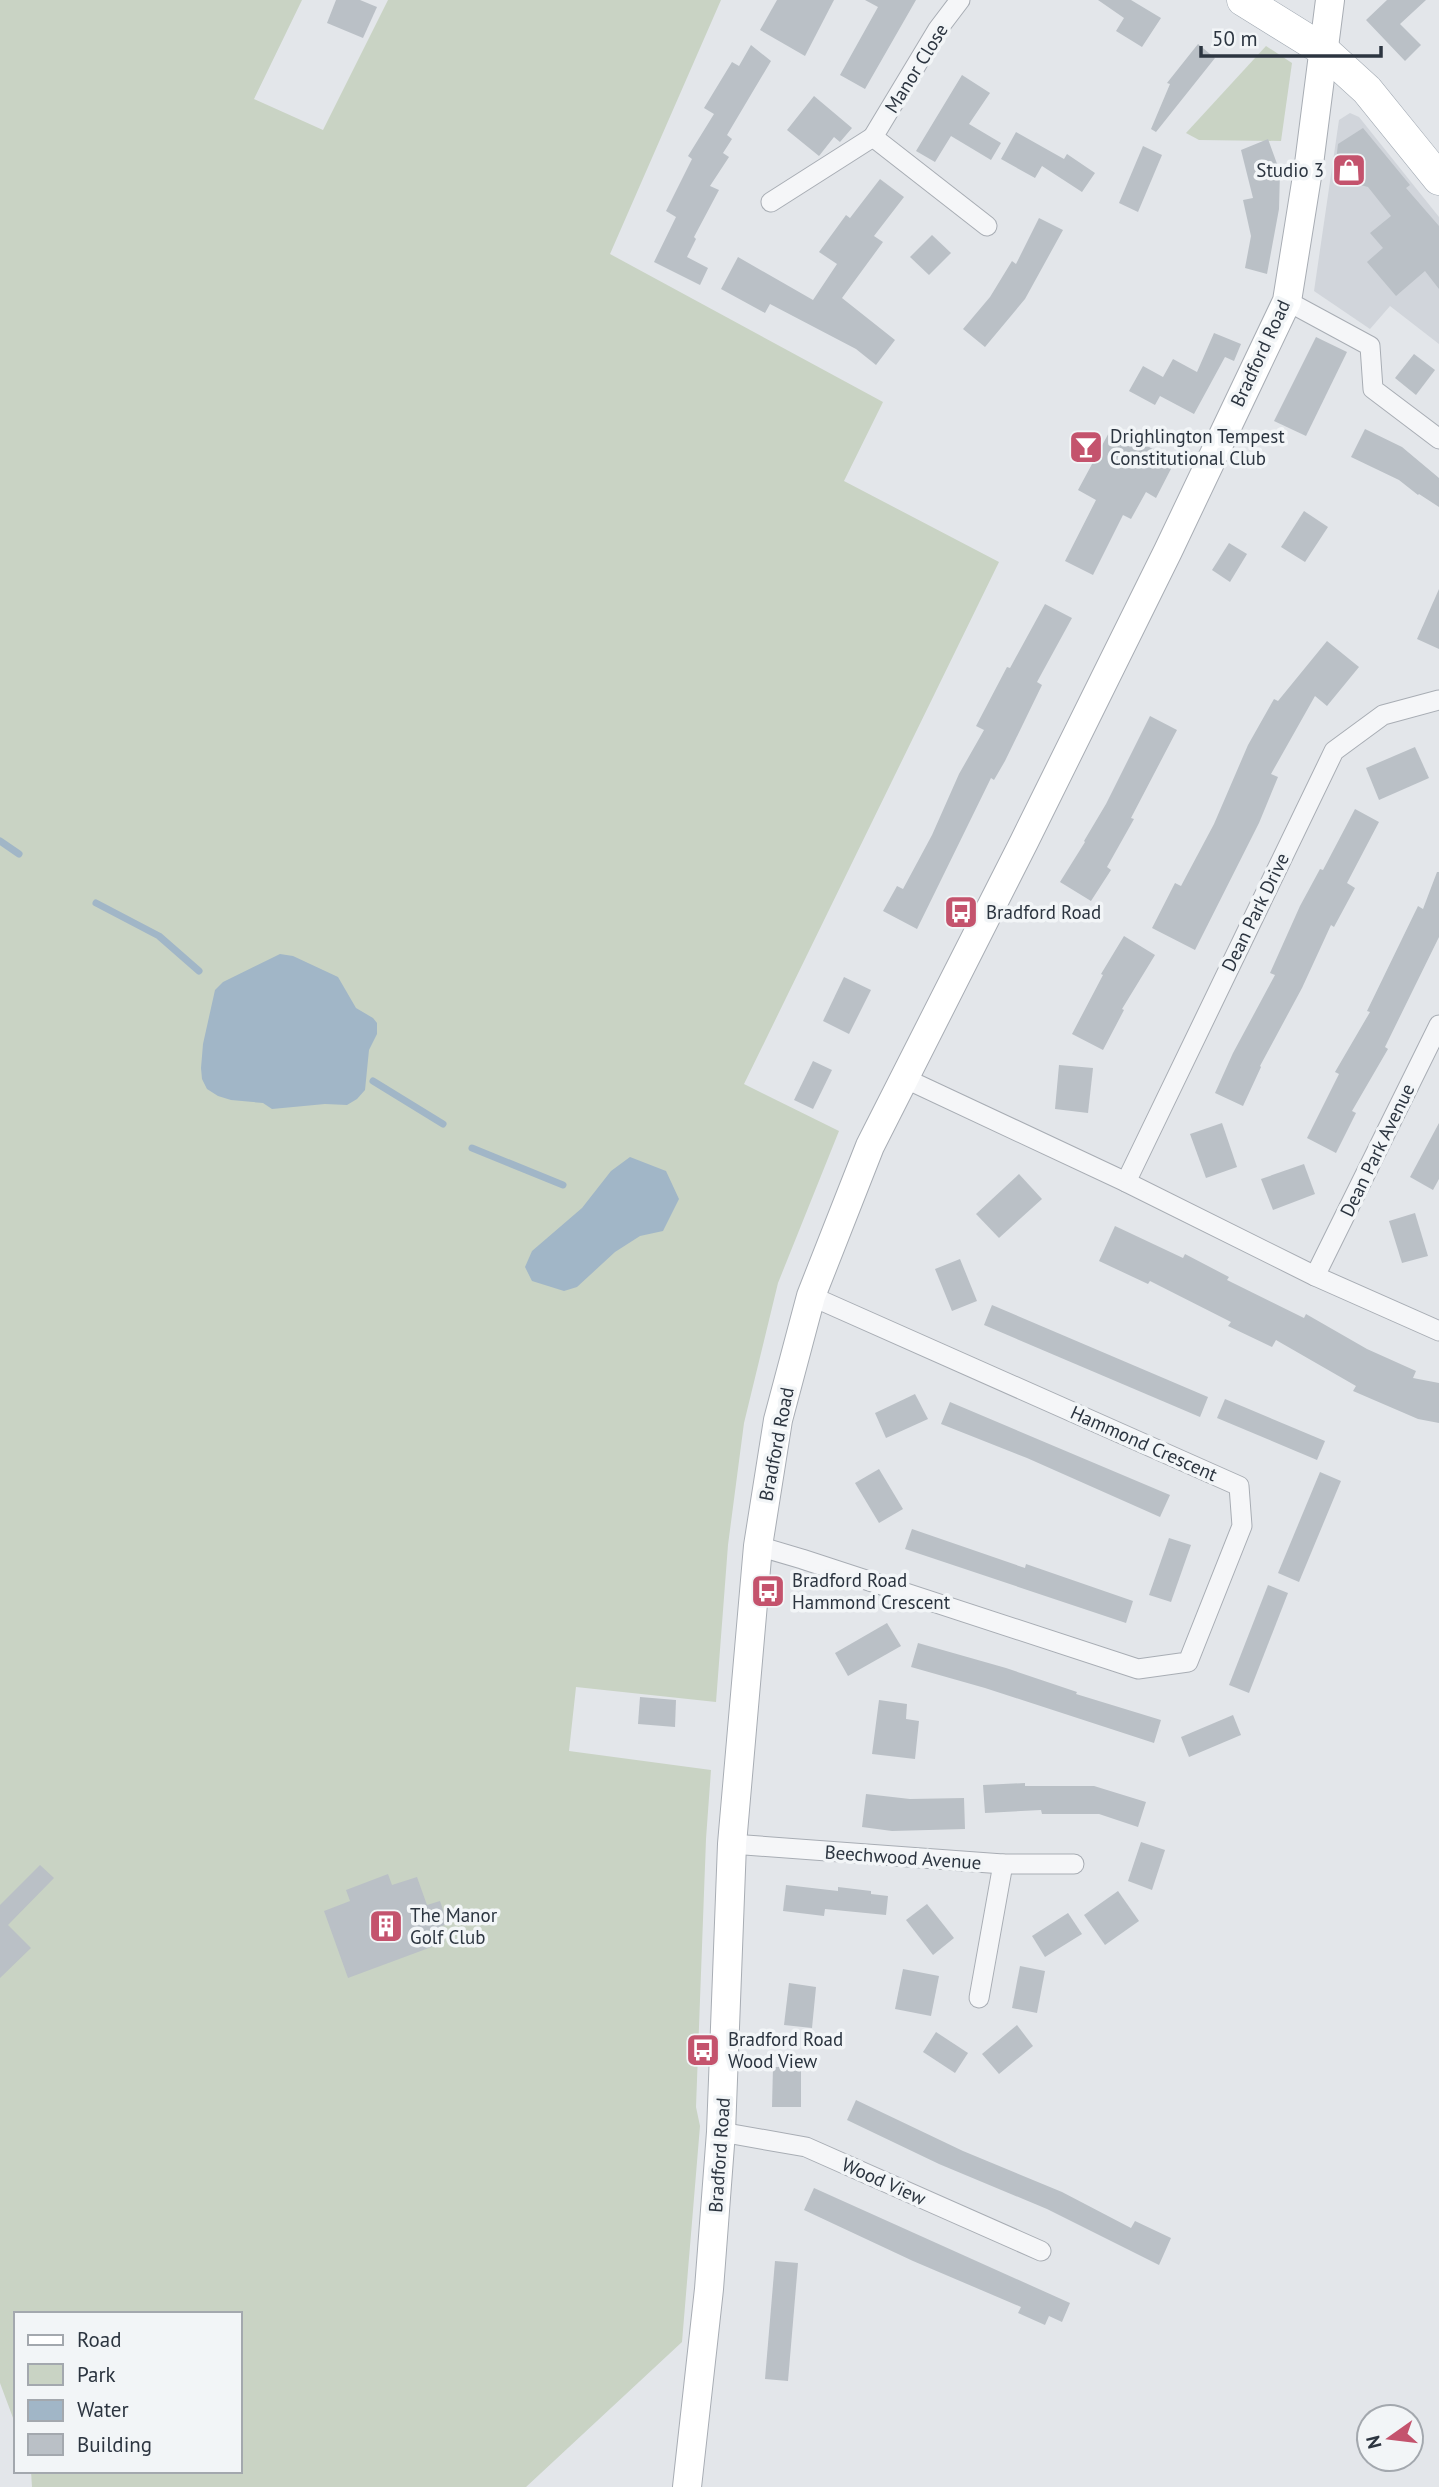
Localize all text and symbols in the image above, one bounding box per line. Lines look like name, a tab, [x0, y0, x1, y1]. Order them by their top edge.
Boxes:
scale bar	[1201, 14, 1381, 58]
street label: Manor Close	[879, 19, 953, 117]
text: 50 m	[1212, 25, 1258, 52]
shop icon: Studio 3	[1330, 151, 1368, 189]
place label: Studio 3	[1256, 158, 1324, 182]
street label: Bradford Road	[1225, 296, 1295, 410]
place label: Drighlington Tempest Constitutional Club	[1110, 424, 1285, 470]
bar icon: Drighlington Tempest Constitutional Club	[1067, 428, 1105, 466]
street label: Dean Park Drive	[1216, 849, 1294, 975]
bus stop icon: Bradford Road	[942, 893, 980, 931]
place label: Bradford Road	[986, 900, 1101, 924]
street label: Dean Park Avenue	[1334, 1080, 1420, 1220]
street label: Bradford Road	[753, 1385, 799, 1503]
street label: Hammond Crescent	[1067, 1400, 1222, 1486]
place label: Bradford Road Hammond Crescent	[792, 1568, 951, 1614]
bus stop icon: Bradford Road Hammond Crescent	[749, 1572, 787, 1610]
street label: Beechwood Avenue	[824, 1840, 982, 1874]
place label: The Manor Golf Club	[410, 1903, 498, 1949]
building icon: The Manor Golf Club	[367, 1907, 405, 1945]
place label: Bradford Road Wood View	[728, 2027, 843, 2073]
bus stop icon: Bradford Road Wood View	[684, 2031, 722, 2069]
street label: Bradford Road	[703, 2097, 735, 2213]
street label: Wood View	[838, 2152, 930, 2210]
legend	[14, 2312, 242, 2473]
text: Road	[77, 2326, 121, 2353]
text: Park	[77, 2361, 116, 2388]
text: Water	[77, 2396, 129, 2423]
north arrow	[1355, 2403, 1425, 2473]
text: Building	[77, 2431, 152, 2458]
text: N	[1360, 2433, 1387, 2451]

